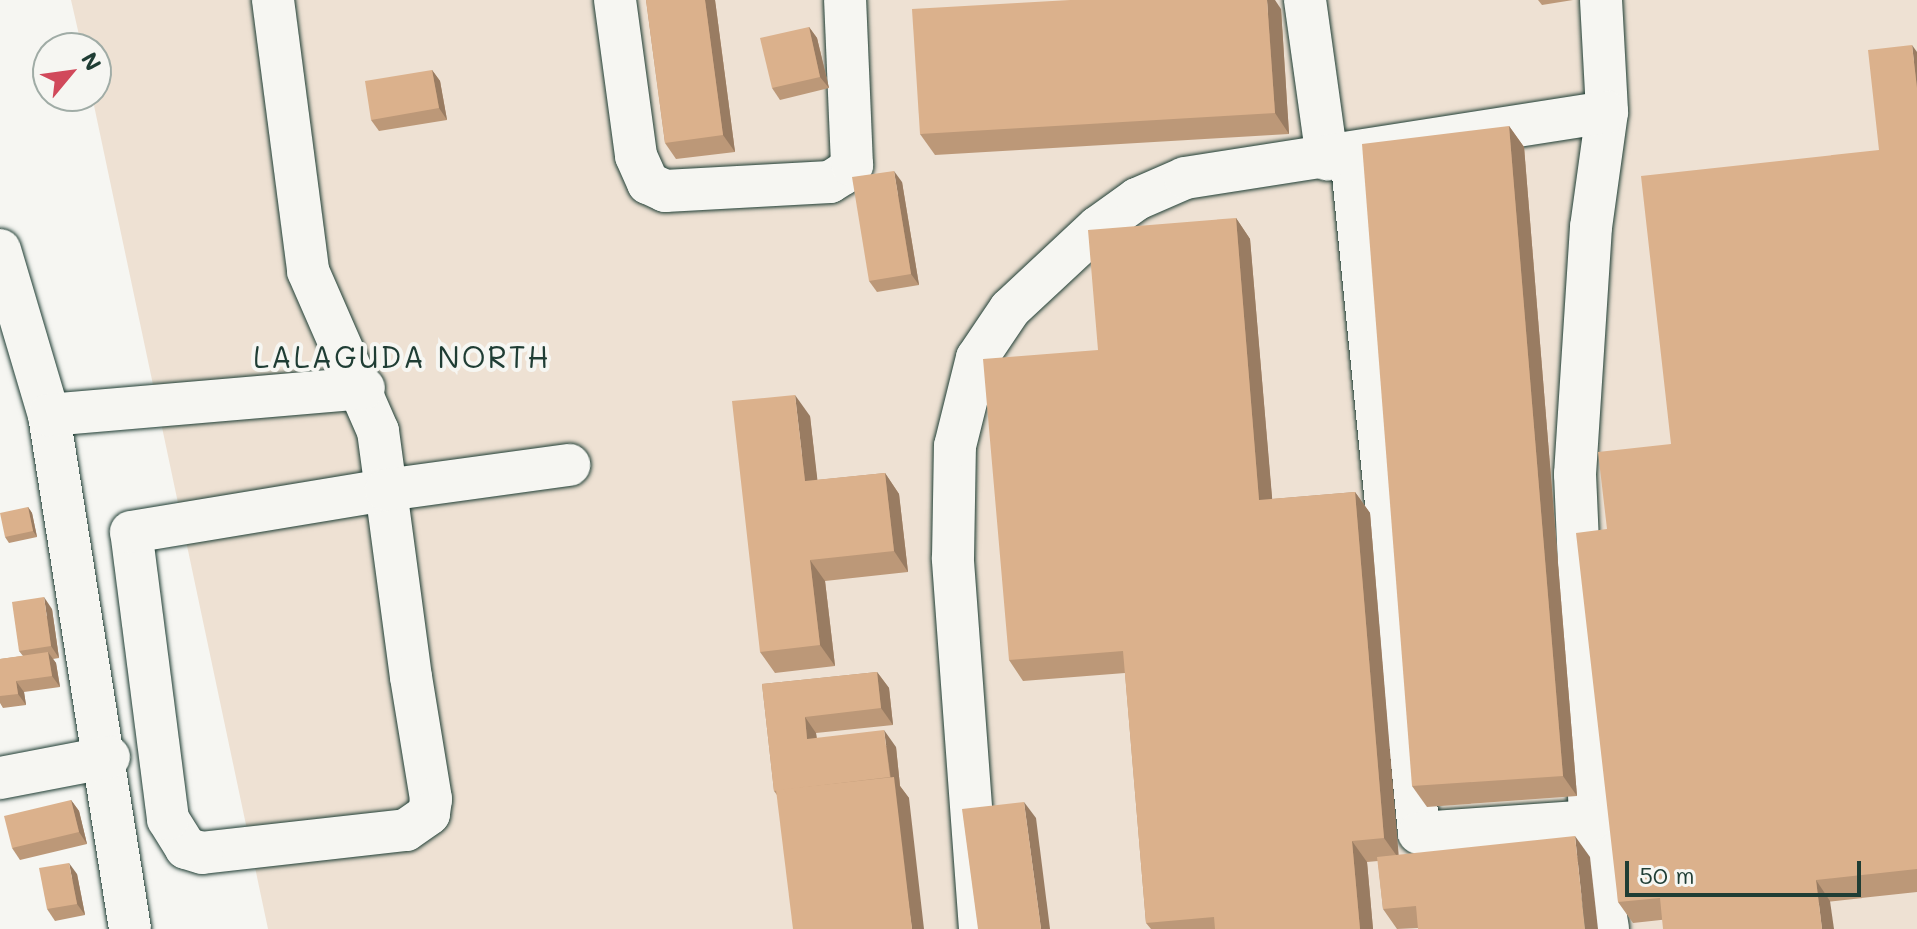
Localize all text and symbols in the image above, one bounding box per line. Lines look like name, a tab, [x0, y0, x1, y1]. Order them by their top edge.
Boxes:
north arrow	[32, 32, 112, 112]
text: N	[75, 47, 108, 75]
district label: LALAGUDA NORTH	[253, 338, 551, 374]
scale bar	[1629, 845, 1865, 895]
text: 50 m	[1639, 859, 1695, 890]

